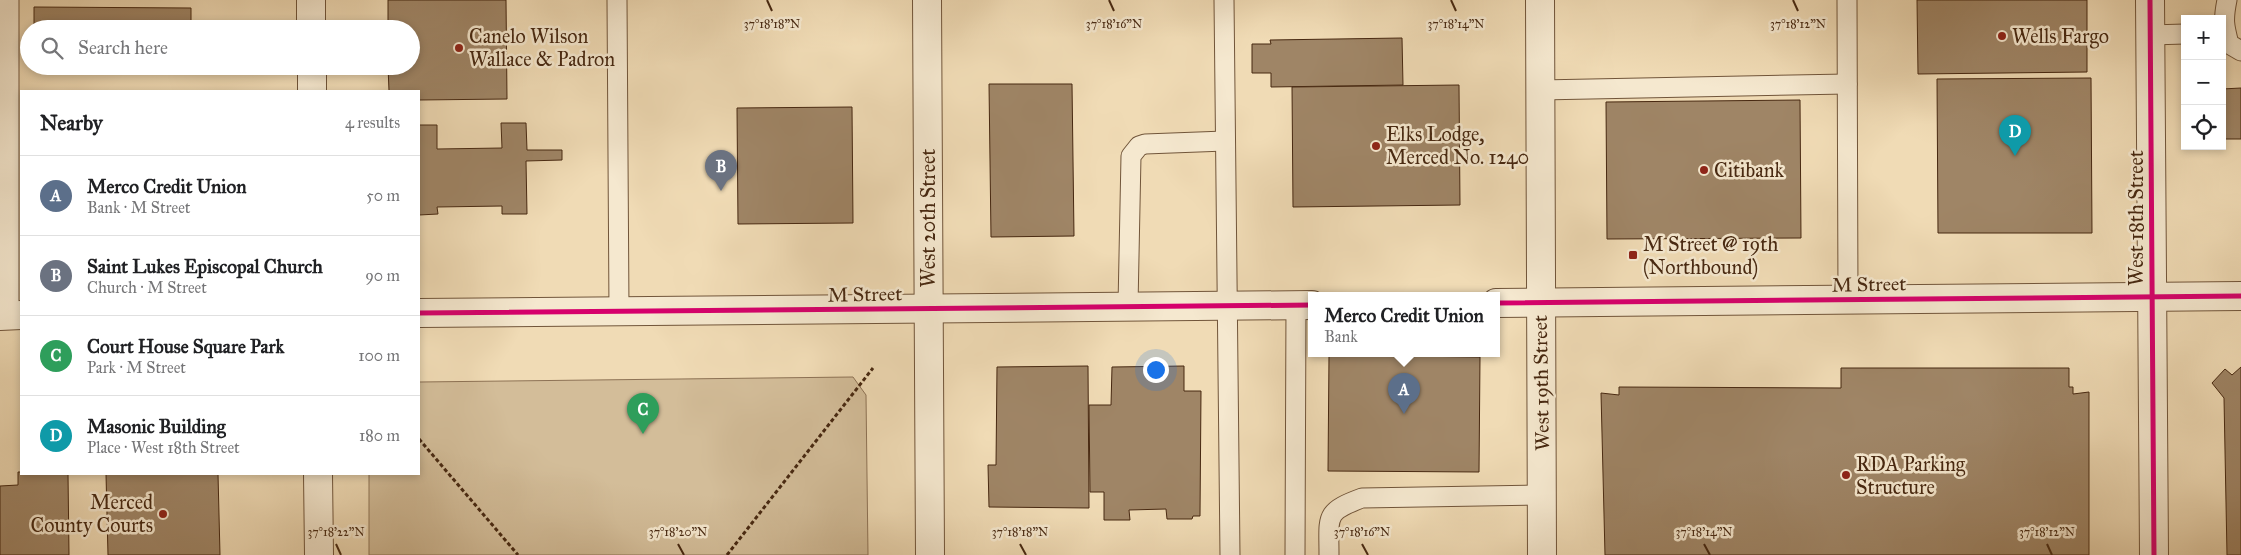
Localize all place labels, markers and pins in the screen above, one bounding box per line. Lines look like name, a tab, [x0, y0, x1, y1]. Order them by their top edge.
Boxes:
place label: Canelo Wilson Wallace & Padron	[469, 24, 615, 71]
place label: Wells Fargo	[2012, 24, 2109, 49]
marker: Wells Fargo	[1996, 30, 2008, 42]
marker: Canelo Wilson Wallace & Padron	[453, 42, 465, 54]
pin: D	[1999, 115, 2031, 156]
place label: Elks Lodge, Merced No. 1240	[1386, 122, 1529, 169]
marker: Elks Lodge, Merced No. 1240	[1370, 140, 1382, 152]
pin: B	[705, 150, 737, 191]
place label: Citibank	[1714, 158, 1785, 182]
marker: Citibank	[1698, 164, 1710, 176]
place label: M Street @ 19th (Northbound)	[1643, 232, 1778, 280]
marker: M Street @ 19th (Northbound)	[1627, 249, 1639, 261]
pin: A	[1388, 373, 1420, 414]
pin: C	[627, 393, 659, 434]
place label: RDA Parking Structure	[1856, 452, 1966, 499]
marker: RDA Parking Structure	[1840, 469, 1852, 481]
place label: Merced County Courts	[31, 490, 153, 537]
marker: Merced County Courts	[157, 508, 169, 520]

